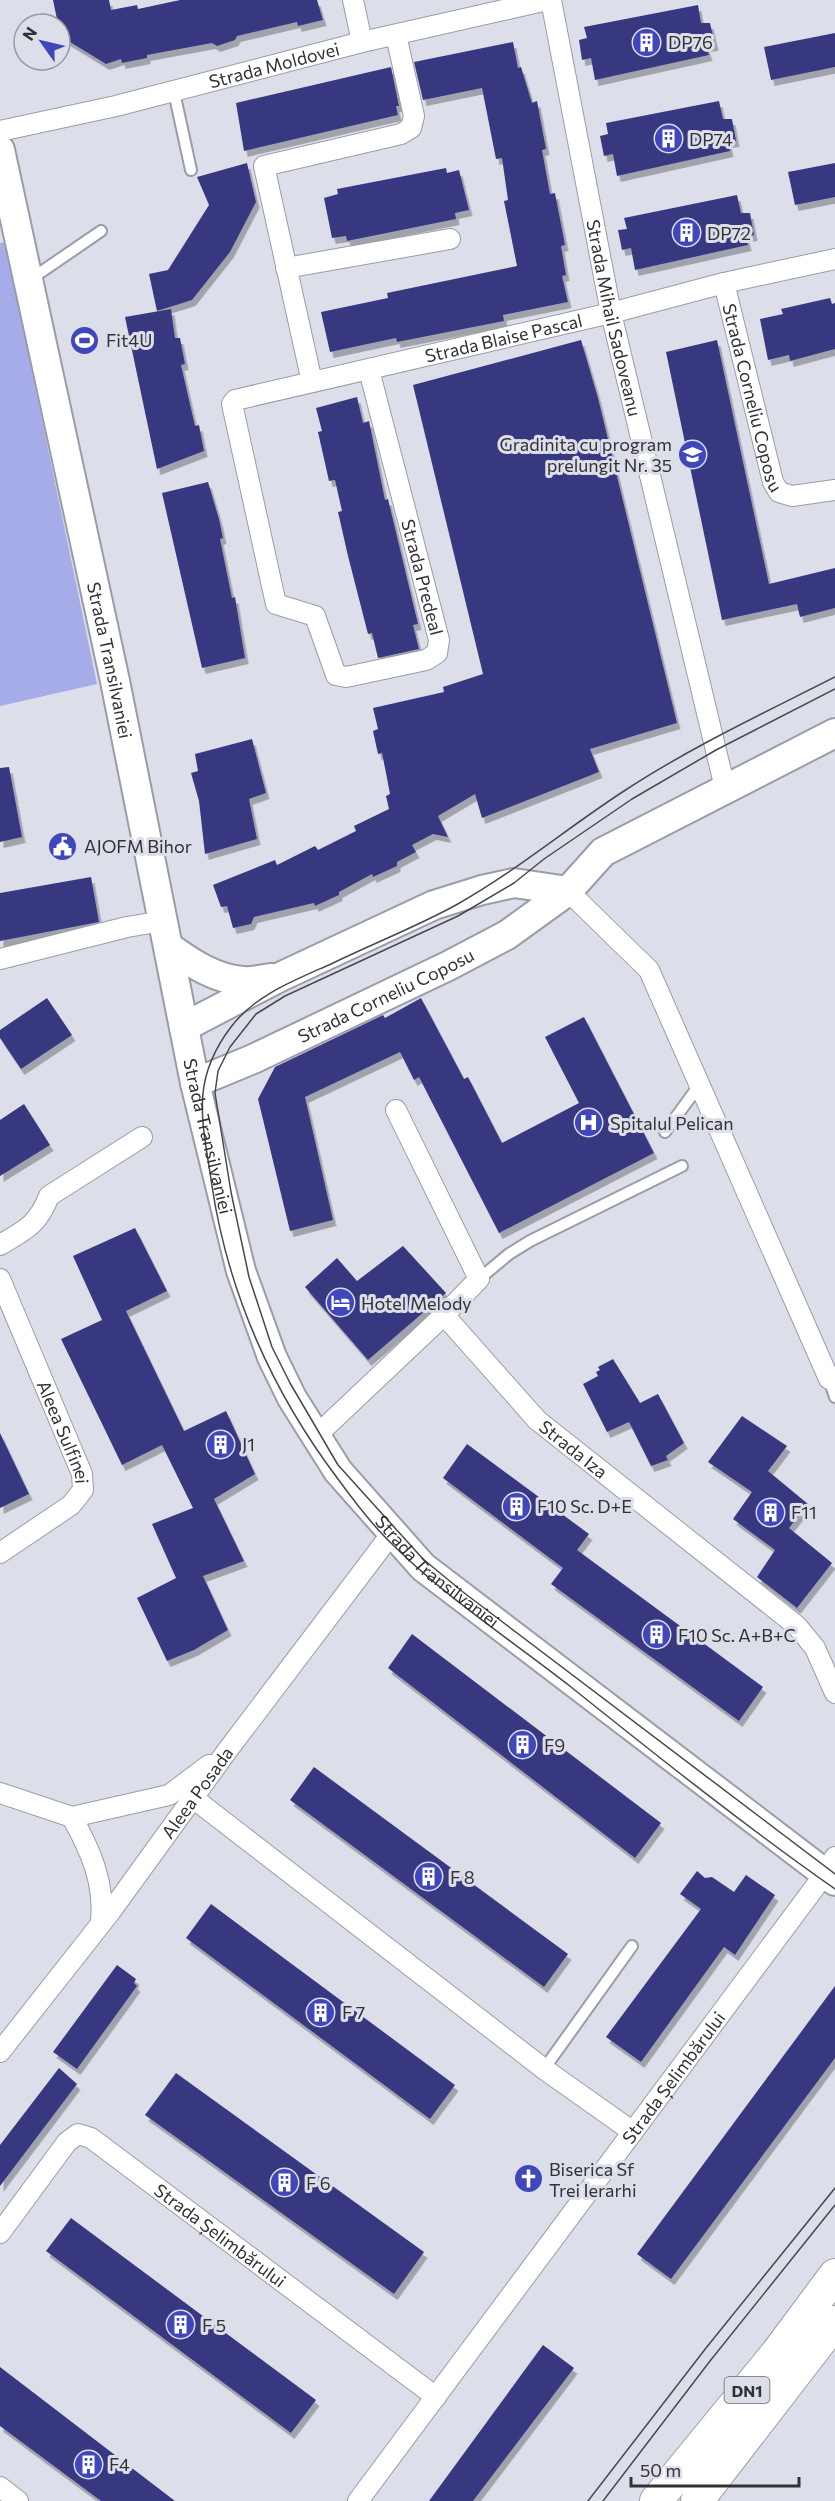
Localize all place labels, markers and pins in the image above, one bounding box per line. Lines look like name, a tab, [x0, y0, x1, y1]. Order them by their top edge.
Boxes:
building icon: DP76	[631, 26, 663, 58]
place label: DP76	[668, 31, 713, 53]
building icon: DP74	[652, 123, 684, 155]
place label: DP74	[689, 128, 733, 150]
building icon: DP72	[670, 217, 702, 249]
place label: DP72	[707, 222, 751, 244]
sports icon: Fit4U	[69, 324, 101, 356]
place label: Fit4U	[106, 329, 152, 351]
place label: Gradinita cu program prelungit Nr. 35	[500, 433, 672, 476]
school or university icon: Gradinita cu program prelungit Nr. 35	[677, 438, 709, 470]
public building icon: AJOFM Bihor	[47, 830, 79, 862]
place label: AJOFM Bihor	[84, 835, 192, 857]
hospital icon: Spitalul Pelican	[573, 1107, 605, 1139]
place label: Spitalul Pelican	[610, 1112, 734, 1134]
hotel icon: Hotel Melody	[324, 1287, 356, 1319]
place label: Hotel Melody	[361, 1292, 472, 1314]
building icon: J1	[205, 1428, 237, 1460]
place label: J1	[242, 1433, 255, 1455]
building icon: F10 Sc. D+E	[500, 1490, 532, 1522]
place label: F10 Sc. D+E	[537, 1495, 632, 1517]
building icon: F11	[754, 1496, 786, 1528]
place label: F11	[791, 1501, 817, 1523]
building icon: F10 Sc. A+B+C	[641, 1619, 673, 1651]
place label: F10 Sc. A+B+C	[678, 1624, 796, 1646]
building icon: F9	[507, 1729, 539, 1761]
place label: F9	[544, 1734, 565, 1756]
building icon: F 8	[413, 1861, 445, 1893]
place label: F 8	[450, 1866, 475, 1888]
building icon: F 7	[305, 1996, 337, 2028]
place label: F 7	[342, 2001, 365, 2023]
place label: Biserica Sf Trei Ierarhi	[549, 2158, 637, 2201]
church icon: Biserica Sf Trei Ierarhi	[512, 2163, 544, 2195]
building icon: F 6	[269, 2167, 301, 2199]
place label: F 6	[306, 2172, 331, 2194]
building icon: F 5	[165, 2309, 197, 2341]
place label: F 5	[202, 2314, 226, 2336]
building icon: F4	[72, 2448, 104, 2480]
place label: F4	[109, 2453, 130, 2475]

